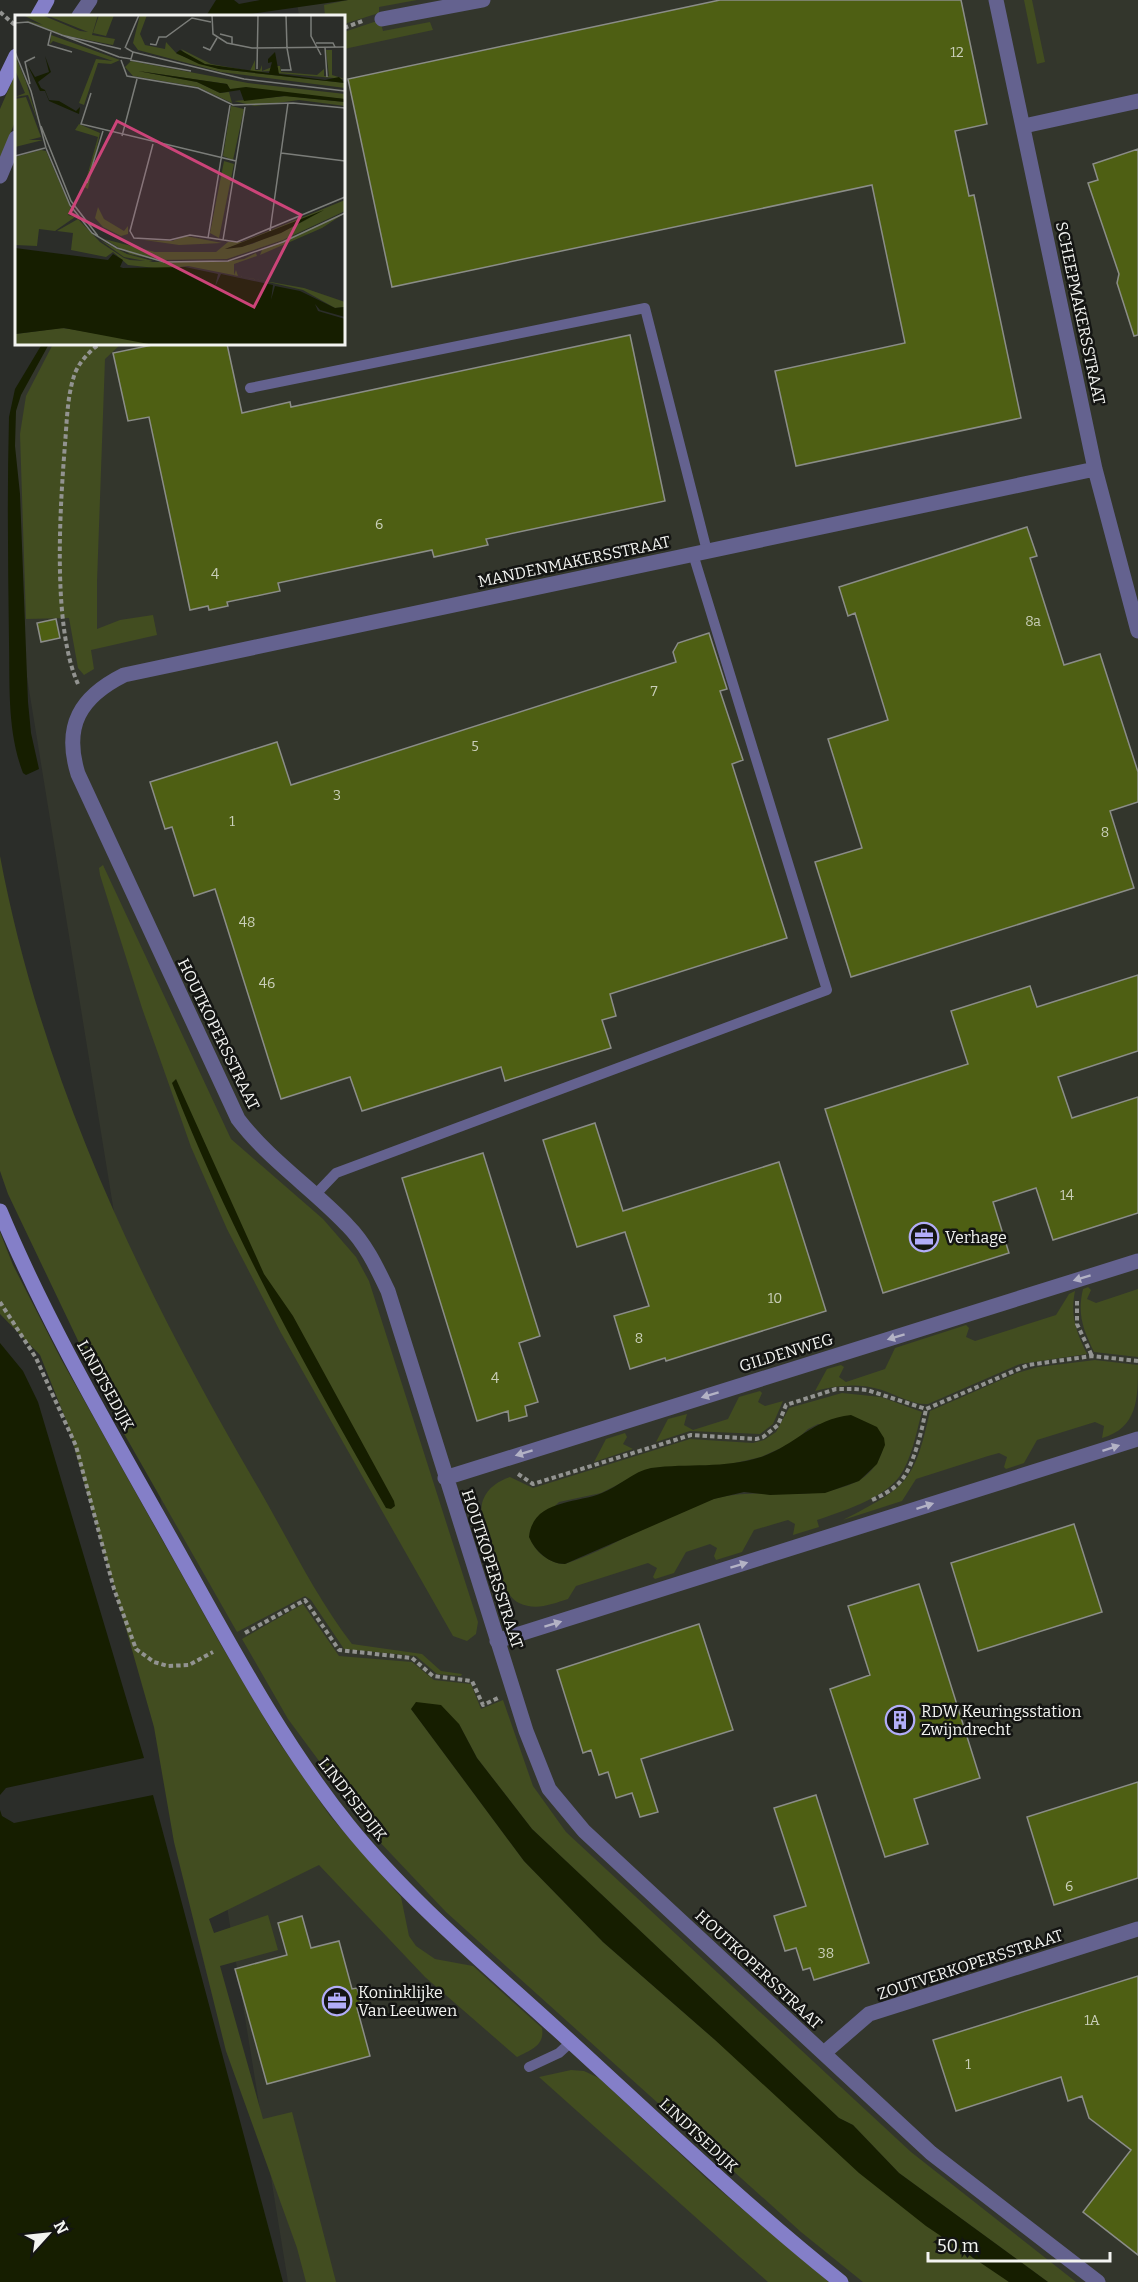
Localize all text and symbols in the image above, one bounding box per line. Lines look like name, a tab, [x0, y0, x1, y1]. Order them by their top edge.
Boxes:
inset map	[15, 15, 345, 345]
house number: 12	[950, 44, 964, 61]
street label: SCHEEPMAKERSSTRAAT	[1052, 220, 1109, 406]
house number: 6	[375, 516, 383, 533]
street label: MANDENMAKERSSTRAAT	[476, 532, 672, 591]
house number: 4	[211, 566, 219, 583]
house number: 8a	[1025, 613, 1041, 630]
house number: 7	[650, 683, 658, 700]
house number: 5	[471, 738, 479, 755]
house number: 3	[333, 787, 341, 804]
house number: 1	[229, 813, 235, 830]
house number: 8	[1101, 824, 1109, 841]
house number: 48	[239, 914, 255, 931]
street label: HOUTKOPERSSTRAAT	[174, 955, 264, 1113]
house number: 46	[259, 975, 275, 992]
house number: 14	[1060, 1187, 1074, 1204]
office icon: Verhage	[908, 1221, 940, 1253]
place label: Verhage	[945, 1228, 1007, 1247]
one-way arrow	[1073, 1274, 1091, 1284]
house number: 10	[768, 1290, 782, 1307]
street label: GILDENWEG	[737, 1329, 836, 1376]
house number: 8	[635, 1330, 643, 1347]
one-way arrow	[887, 1333, 905, 1342]
street label: LINDTSEDIJK	[73, 1337, 138, 1434]
house number: 4	[491, 1370, 499, 1387]
one-way arrow	[701, 1391, 719, 1400]
one-way arrow	[1102, 1443, 1120, 1452]
one-way arrow	[515, 1449, 533, 1458]
street label: HOUTKOPERSSTRAAT	[458, 1487, 527, 1651]
one-way arrow	[916, 1501, 934, 1511]
one-way arrow	[730, 1560, 748, 1569]
one-way arrow	[544, 1618, 562, 1628]
place label: RDW Keuringsstation Zwijndrecht	[921, 1702, 1081, 1739]
building icon: RDW Keuringsstation Zwijndrecht	[884, 1704, 916, 1736]
street label: LINDTSEDIJK	[314, 1754, 391, 1845]
house number: 6	[1065, 1878, 1073, 1895]
street label: HOUTKOPERSSTRAAT	[691, 1906, 826, 2033]
street label: ZOUTVERKOPERSSTRAAT	[875, 1925, 1065, 2004]
house number: 38	[818, 1945, 834, 1962]
place label: Koninklijke Van Leeuwen	[358, 1983, 457, 2020]
office icon: Koninklijke Van Leeuwen	[321, 1985, 353, 2017]
house number: 1A	[1084, 2012, 1100, 2029]
house number: 1	[965, 2056, 971, 2073]
street label: LINDTSEDIJK	[656, 2094, 742, 2177]
north arrow	[18, 2204, 78, 2264]
text: N	[50, 2218, 72, 2237]
scale bar	[928, 2225, 1110, 2263]
text: 50 m	[937, 2235, 979, 2257]

